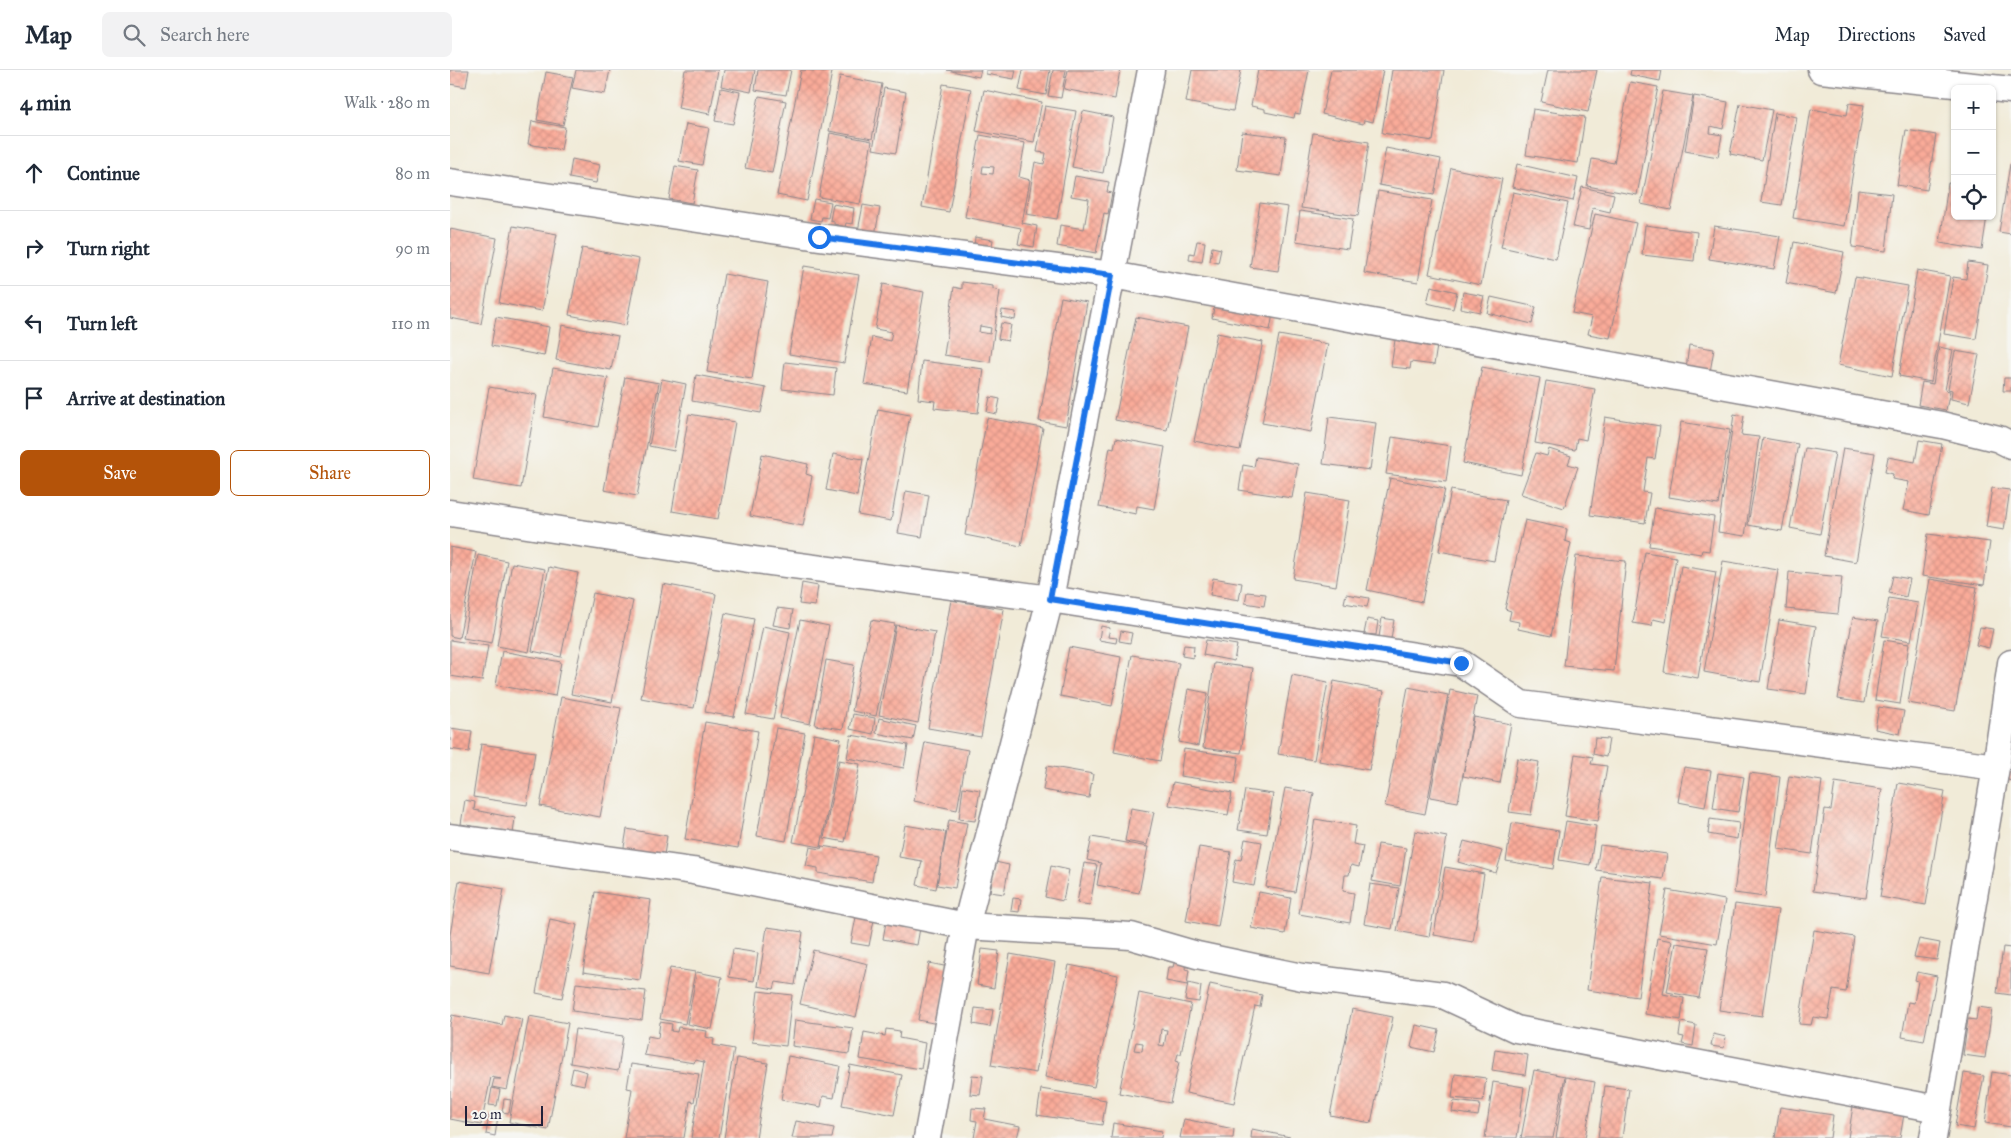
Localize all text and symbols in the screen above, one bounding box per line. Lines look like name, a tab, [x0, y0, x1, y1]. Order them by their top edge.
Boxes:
search box	[102, 12, 452, 57]
text: Map	[25, 20, 72, 50]
icon: search	[120, 21, 148, 49]
text: Search here	[160, 23, 250, 46]
text: Map	[1774, 24, 1810, 46]
text: Directions	[1838, 24, 1915, 46]
text: Saved	[1943, 24, 1986, 46]
map controls	[1951, 85, 1996, 220]
button: +	[1951, 85, 1996, 130]
text: 4 min	[20, 90, 71, 116]
text: Walk · 280 m	[344, 93, 430, 112]
button: −	[1951, 130, 1996, 175]
icon: ahead	[20, 159, 48, 187]
text: Continue	[67, 162, 140, 185]
text: 80 m	[395, 164, 430, 183]
button: locate	[1951, 175, 1996, 220]
route start	[808, 226, 831, 249]
icon: right	[20, 234, 48, 262]
text: Turn right	[67, 237, 150, 260]
text: 90 m	[395, 239, 430, 258]
icon: left	[20, 309, 48, 337]
text: Turn left	[67, 312, 137, 335]
text: 110 m	[391, 314, 430, 333]
icon: arrive	[20, 384, 48, 412]
text: Arrive at destination	[67, 387, 225, 410]
button: Save	[20, 450, 220, 496]
button: Share	[230, 450, 430, 496]
route end	[1450, 652, 1473, 675]
scale bar	[465, 1103, 542, 1126]
text: 20 m	[472, 1106, 502, 1123]

